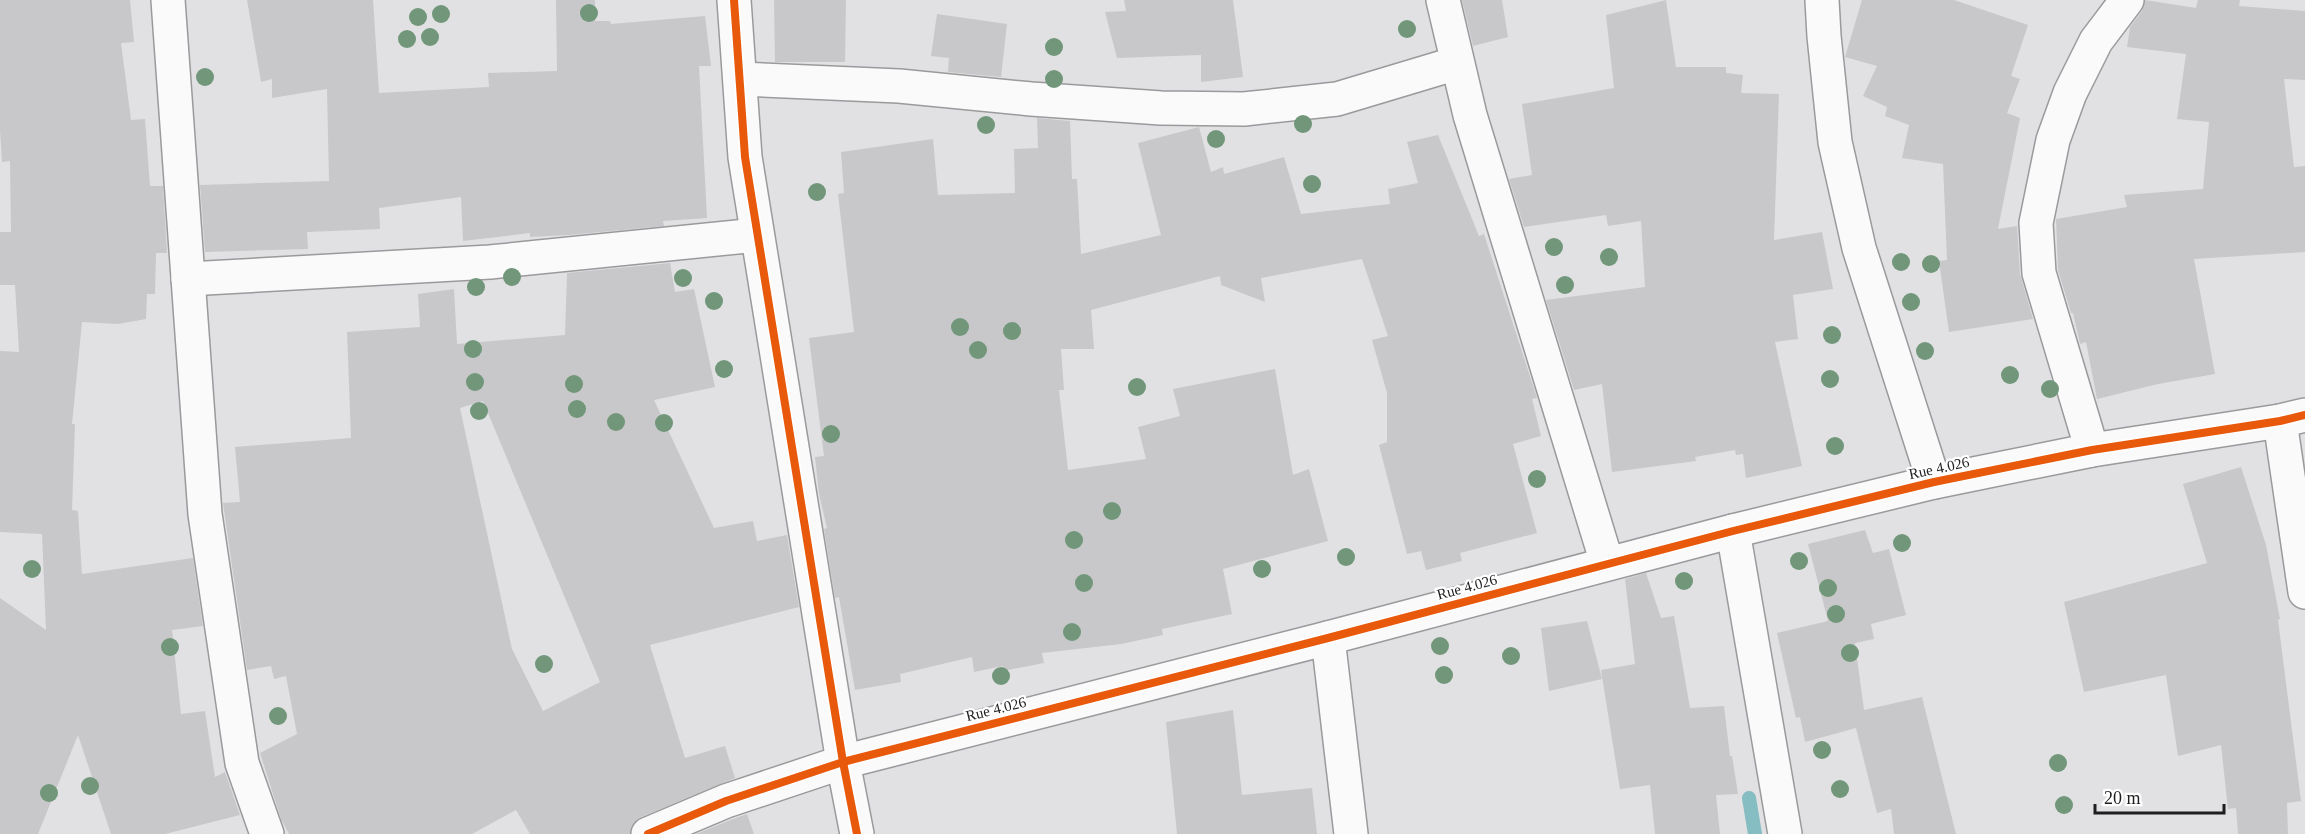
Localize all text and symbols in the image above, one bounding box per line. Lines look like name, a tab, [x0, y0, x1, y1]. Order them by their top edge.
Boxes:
street label: Rue 4.026	[1907, 454, 1971, 482]
street label: Rue 4.026	[1435, 571, 1499, 603]
street label: Rue 4.026	[964, 694, 1028, 724]
scale bar	[2095, 777, 2224, 815]
text: 20 m	[2104, 788, 2141, 808]

